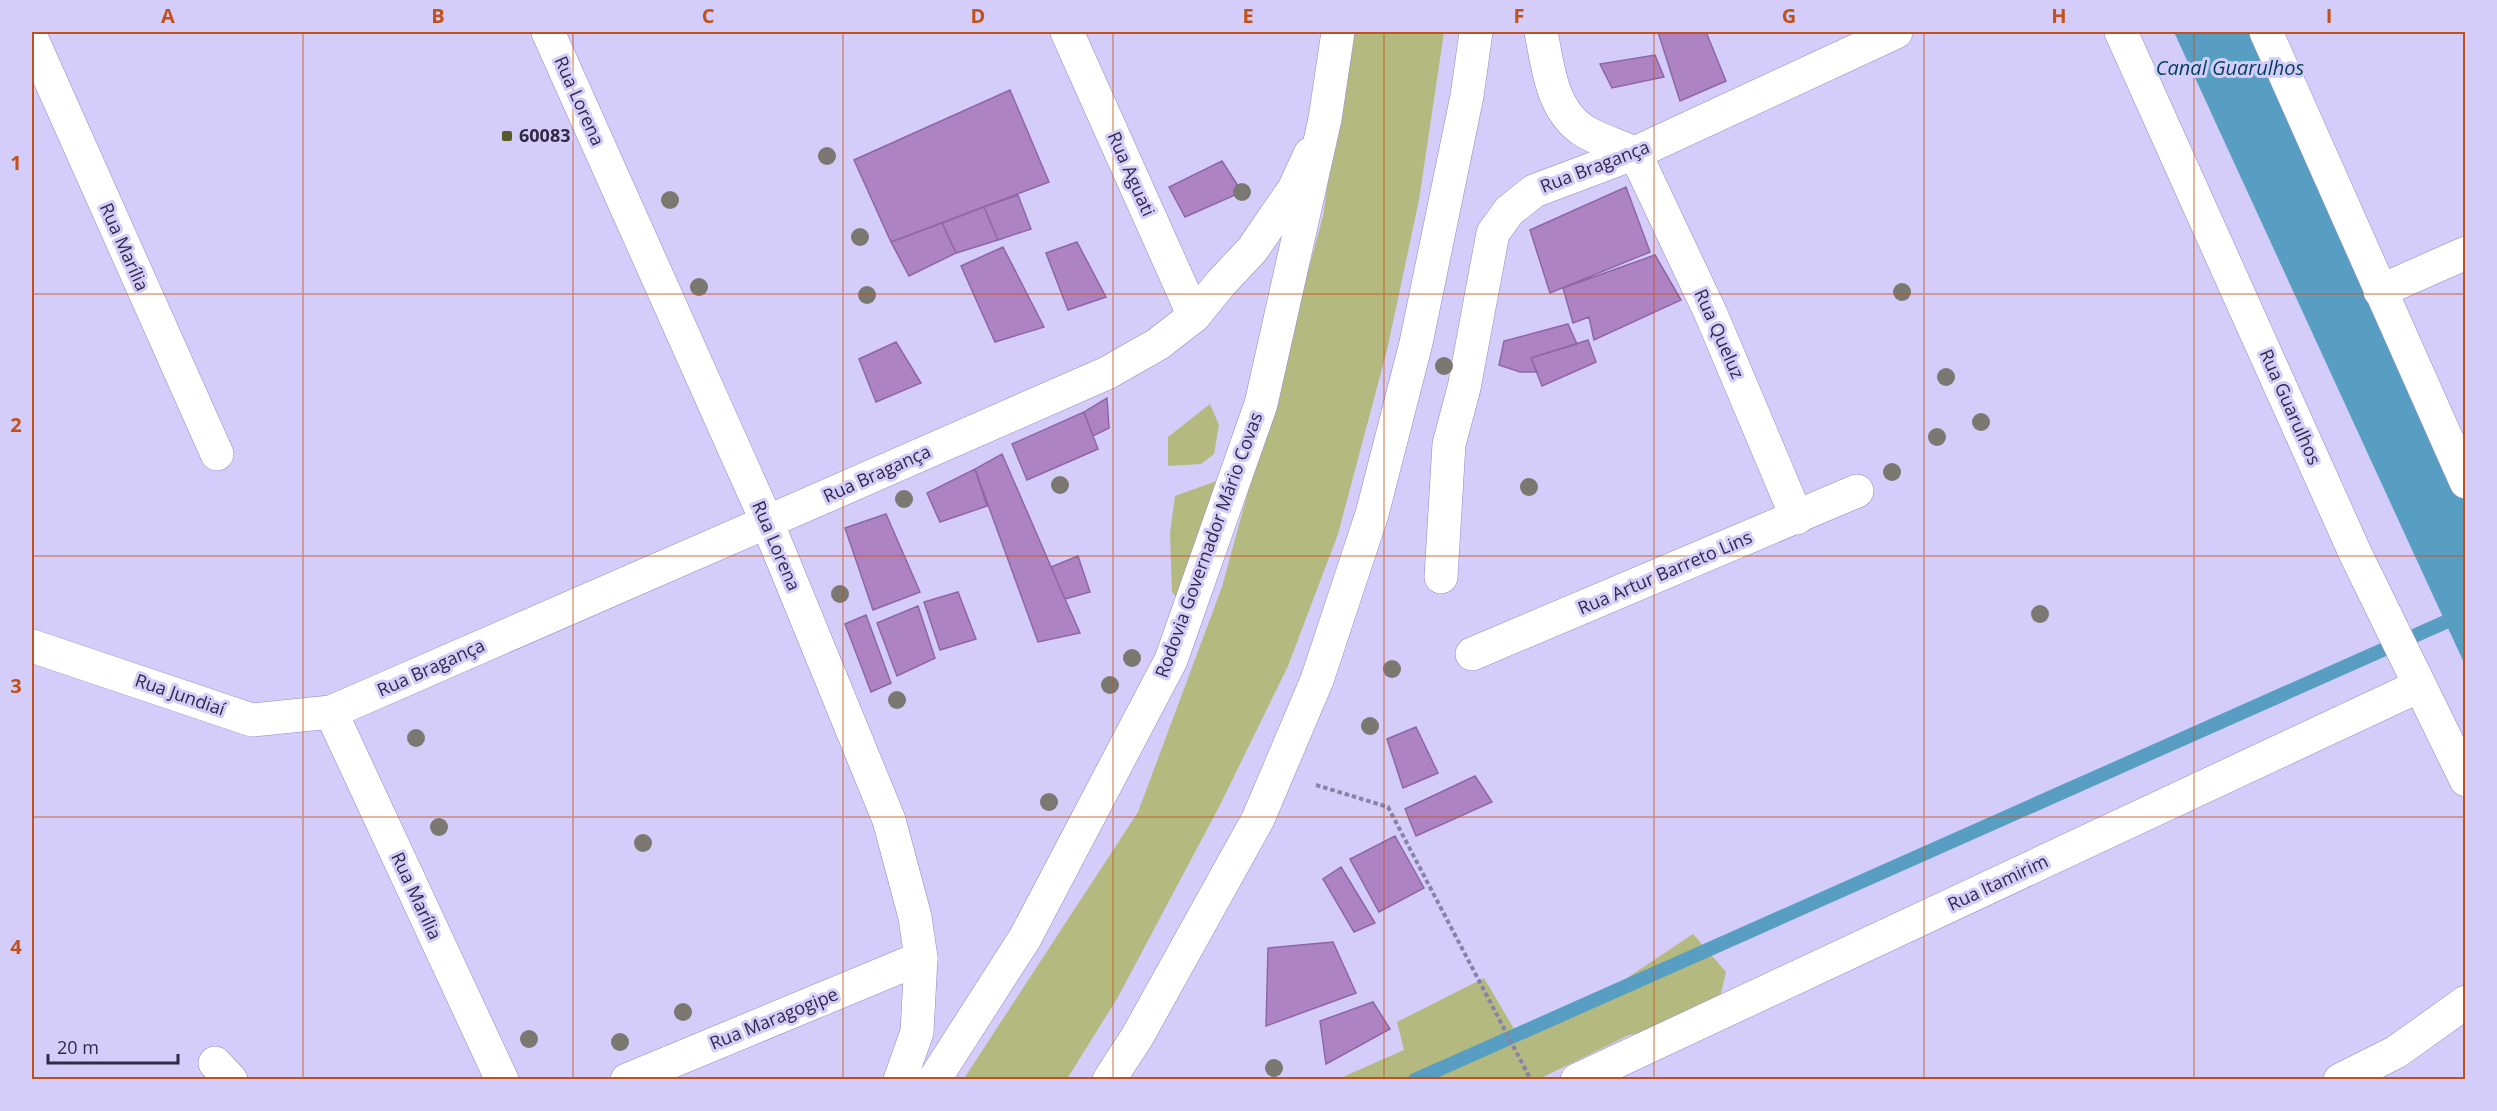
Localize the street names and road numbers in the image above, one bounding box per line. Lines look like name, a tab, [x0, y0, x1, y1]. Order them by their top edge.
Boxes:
street label: Rua Lorena	[550, 52, 610, 149]
street label: Rua Aguati	[1103, 128, 1161, 220]
street label: Rua Bragança	[1537, 134, 1653, 198]
street label: Rua Marília	[95, 199, 155, 294]
street label: Rua Queluz	[1689, 285, 1750, 382]
street label: Rua Guarulhos	[2255, 345, 2327, 468]
street label: Rodovia Governador Mário Covas	[1149, 409, 1267, 681]
street label: Rua Bragança	[819, 439, 934, 507]
street label: Rua Lorena	[747, 497, 807, 594]
street label: Rua Artur Barreto Lins	[1574, 525, 1755, 620]
street label: Rua Bragança	[373, 633, 488, 701]
street label: Rua Jundiaí	[132, 667, 229, 721]
street label: Rua Marília	[386, 848, 448, 943]
street label: Rua Itamirim	[1944, 848, 2052, 916]
street label: Rua Maragogipe	[706, 981, 841, 1055]

